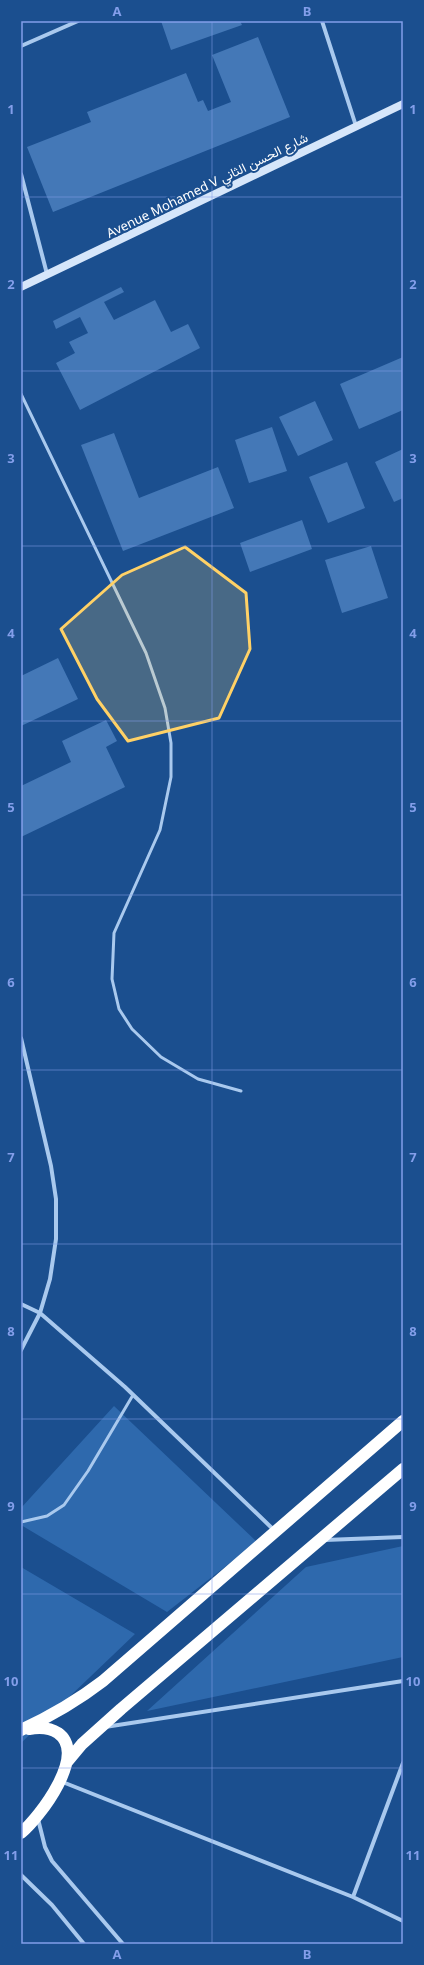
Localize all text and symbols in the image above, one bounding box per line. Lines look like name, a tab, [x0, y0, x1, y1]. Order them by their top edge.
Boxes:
text: A	[113, 2, 122, 20]
text: B	[303, 2, 311, 20]
text: 1	[7, 100, 15, 118]
text: 1	[409, 100, 417, 118]
street label: Avenue Mohamed V شارع الحسن الثاني	[103, 128, 312, 244]
text: 2	[7, 275, 15, 293]
text: 2	[409, 275, 417, 293]
text: 3	[7, 449, 15, 467]
text: 3	[409, 449, 417, 467]
text: 4	[7, 624, 15, 642]
text: 4	[409, 624, 417, 642]
text: 5	[7, 798, 15, 816]
text: 5	[409, 798, 417, 816]
text: 6	[7, 973, 15, 991]
text: 6	[409, 973, 417, 991]
text: 7	[7, 1148, 15, 1166]
text: 7	[409, 1148, 417, 1166]
text: 8	[7, 1322, 15, 1340]
text: 8	[409, 1322, 417, 1340]
text: 9	[7, 1497, 15, 1515]
text: 9	[409, 1497, 417, 1515]
text: 10	[4, 1672, 18, 1690]
text: 10	[406, 1672, 420, 1690]
text: 11	[4, 1846, 18, 1864]
text: 11	[406, 1846, 420, 1864]
text: A	[113, 1945, 122, 1963]
text: B	[303, 1945, 311, 1963]

